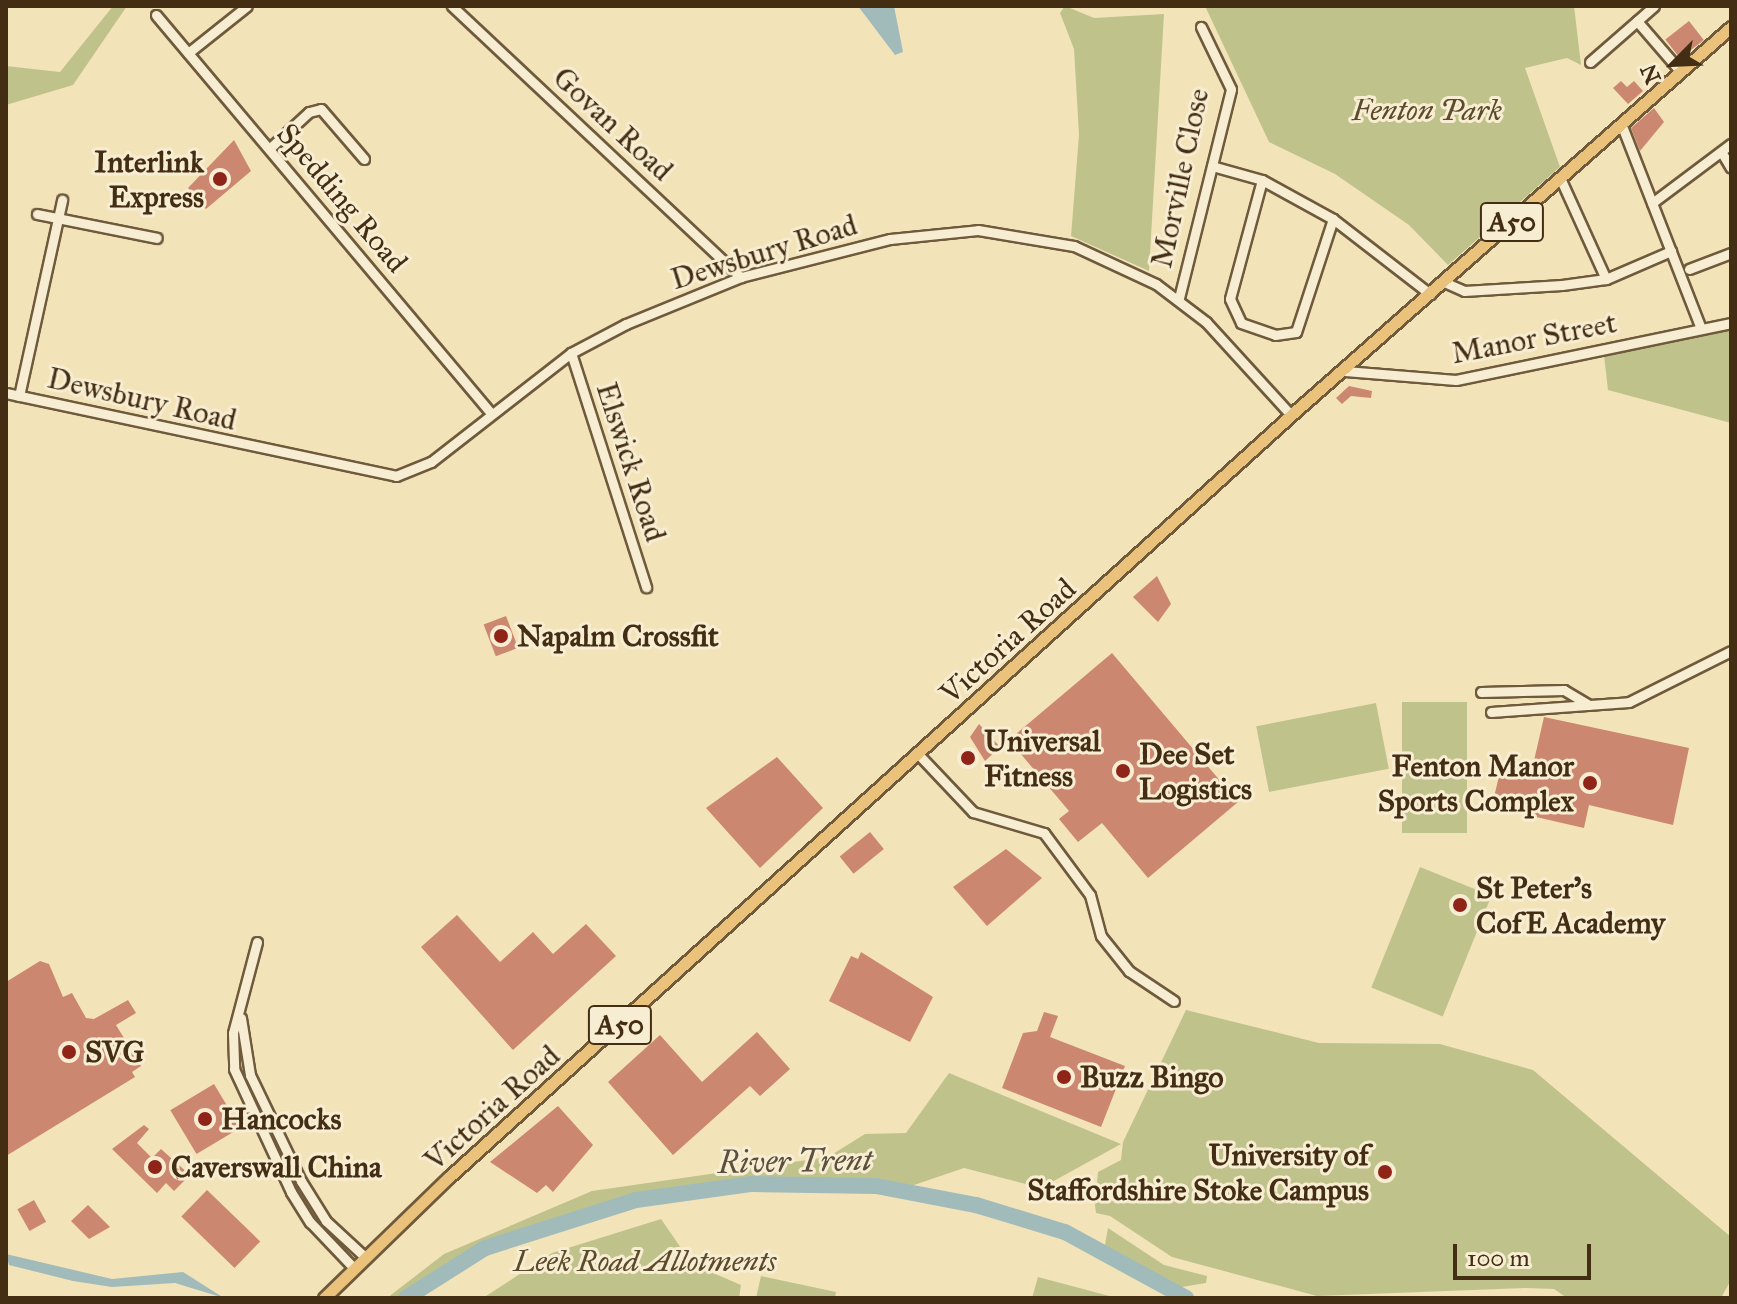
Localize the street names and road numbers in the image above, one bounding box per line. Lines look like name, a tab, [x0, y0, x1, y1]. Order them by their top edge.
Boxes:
street label: Govan Road	[546, 59, 680, 189]
street label: Morville Close	[1143, 85, 1217, 271]
street label: Spedding Road	[269, 116, 415, 280]
road number: A50	[1478, 198, 1546, 246]
street label: Dewsbury Road	[667, 207, 861, 297]
street label: Manor Street	[1448, 304, 1620, 372]
street label: Dewsbury Road	[44, 360, 240, 438]
street label: Elswick Road	[588, 378, 674, 546]
street label: Victoria Road	[933, 571, 1083, 711]
road number: A50	[586, 1001, 654, 1049]
street label: Victoria Road	[417, 1038, 567, 1178]

